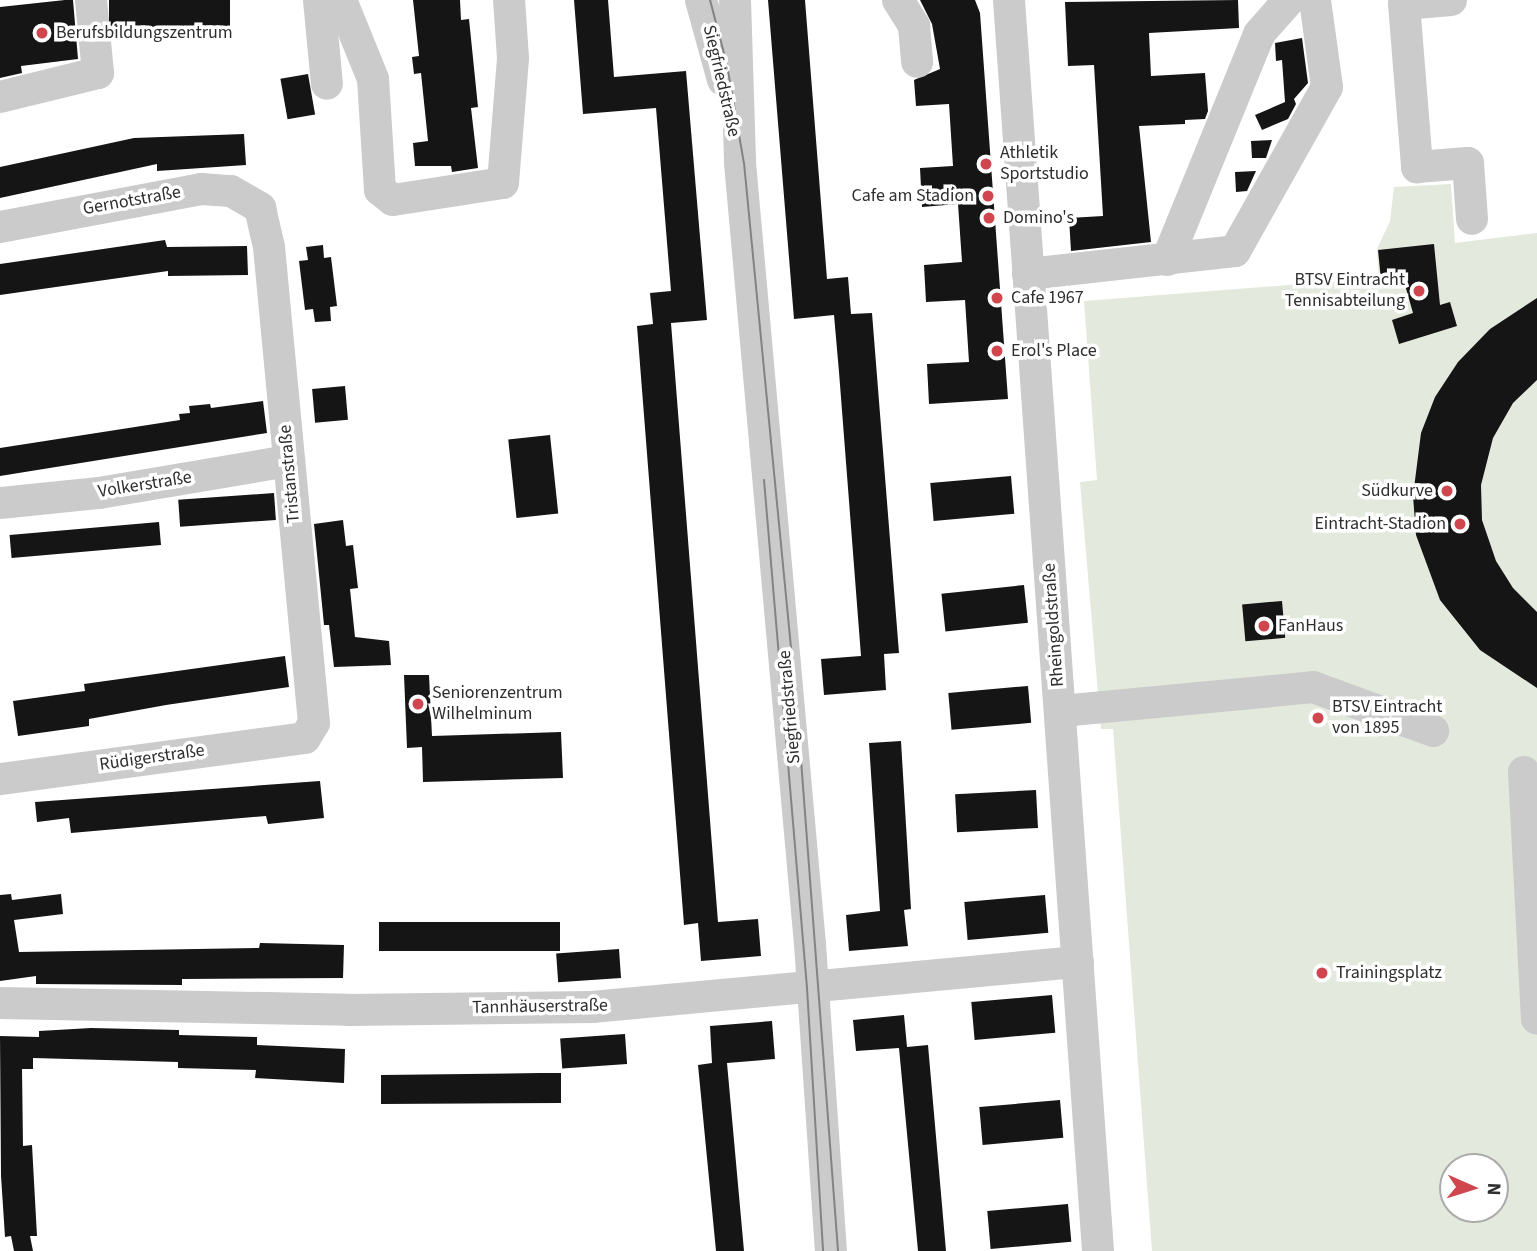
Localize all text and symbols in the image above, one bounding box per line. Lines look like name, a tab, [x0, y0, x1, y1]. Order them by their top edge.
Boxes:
place label: Berufsbildungszentrum	[56, 22, 233, 44]
street label: Siegfriedstraße	[698, 23, 744, 139]
marker: Berufsbildungszentrum	[34, 25, 50, 41]
place label: Athletik Sportstudio	[1000, 143, 1089, 186]
marker: Athletik Sportstudio	[978, 156, 994, 172]
street label: Gernotstraße	[81, 182, 183, 220]
place label: Cafe am Stadion	[851, 185, 974, 207]
marker: Cafe am Stadion	[980, 188, 996, 204]
place label: Domino's	[1003, 207, 1074, 229]
marker: Domino's	[981, 210, 997, 226]
place label: BTSV Eintracht Tennisabteilung	[1285, 270, 1405, 312]
marker: BTSV Eintracht Tennisabteilung	[1411, 283, 1427, 299]
place label: Cafe 1967	[1011, 287, 1084, 309]
marker: Cafe 1967	[989, 290, 1005, 306]
place label: Erol's Place	[1011, 340, 1097, 362]
marker: Erol's Place	[989, 343, 1005, 359]
street label: Tristanstraße	[275, 424, 305, 524]
street label: Volkerstraße	[97, 467, 193, 503]
place label: Südkurve	[1361, 480, 1433, 502]
marker: Südkurve	[1439, 483, 1455, 499]
place label: Eintracht-Stadion	[1314, 513, 1446, 535]
marker: Eintracht-Stadion	[1452, 516, 1468, 532]
street label: Rheingoldstraße	[1039, 562, 1069, 688]
place label: FanHaus	[1278, 615, 1343, 637]
marker: FanHaus	[1256, 618, 1272, 634]
street label: Siegfriedstraße	[774, 649, 806, 765]
place label: Seniorenzentrum Wilhelminum	[432, 683, 563, 726]
marker: Seniorenzentrum Wilhelminum	[410, 696, 426, 712]
place label: BTSV Eintracht von 1895	[1332, 697, 1442, 740]
marker: BTSV Eintracht von 1895	[1310, 710, 1326, 726]
street label: Rüdigerstraße	[98, 740, 206, 776]
place label: Trainingsplatz	[1336, 962, 1442, 984]
marker: Trainingsplatz	[1314, 965, 1330, 981]
street label: Tannhäuserstraße	[472, 995, 608, 1019]
north arrow	[1439, 1153, 1509, 1223]
text: N	[1480, 1182, 1507, 1196]

